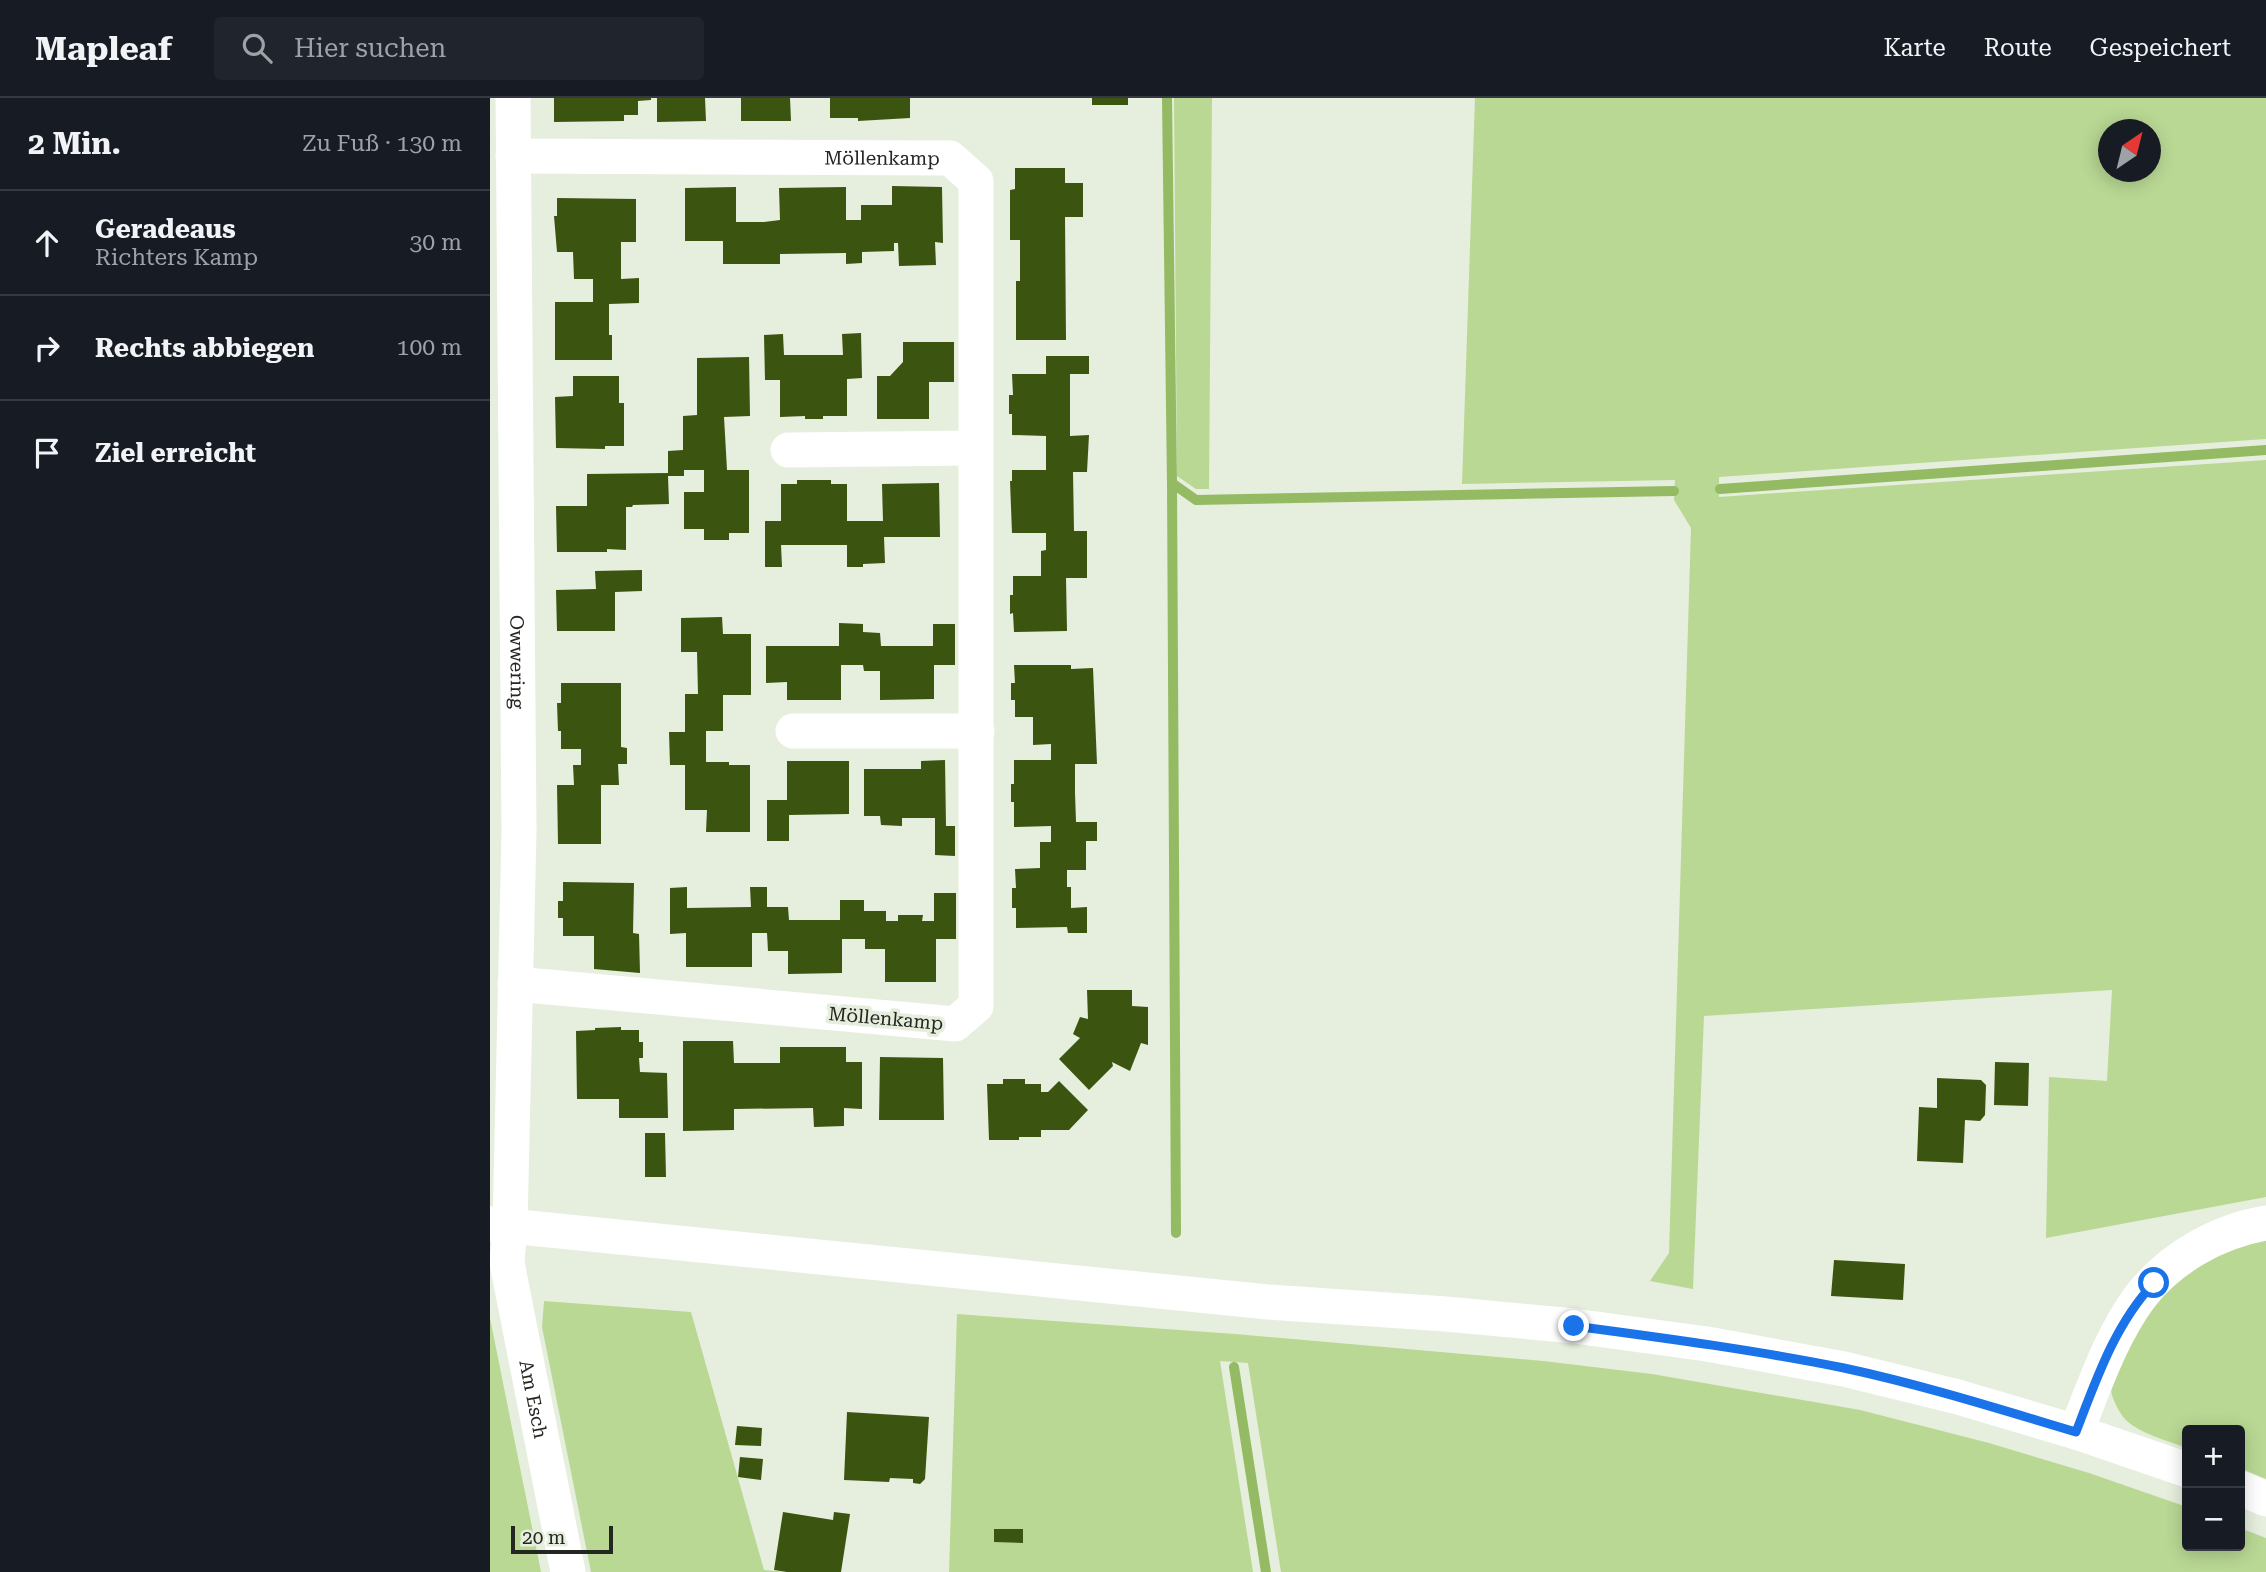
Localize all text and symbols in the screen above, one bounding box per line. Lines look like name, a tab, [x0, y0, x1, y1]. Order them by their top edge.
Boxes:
search box	[214, 17, 704, 80]
text: Mapleaf	[35, 29, 172, 68]
icon: search	[238, 29, 276, 67]
text: Hier suchen	[294, 33, 446, 63]
text: Karte	[1883, 34, 1946, 62]
text: Route	[1984, 34, 2052, 62]
text: Gespeichert	[2090, 34, 2231, 62]
north arrow	[2098, 119, 2161, 182]
text: 2 Min.	[28, 126, 121, 161]
text: Zu Fuß · 130 m	[302, 130, 462, 157]
street label: Möllenkamp	[824, 146, 940, 170]
text: Geradeaus	[95, 214, 236, 244]
icon: ahead	[28, 224, 66, 262]
text: 30 m	[409, 229, 462, 256]
text: Richters Kamp	[95, 244, 258, 271]
icon: right	[28, 329, 66, 367]
text: Rechts abbiegen	[95, 333, 314, 363]
text: 100 m	[397, 334, 462, 361]
icon: arrive	[28, 434, 66, 472]
text: Ziel erreicht	[95, 438, 256, 468]
street label: Owwering	[505, 615, 529, 709]
street label: Möllenkamp	[828, 1002, 944, 1035]
route start	[2138, 1267, 2169, 1298]
route end	[1558, 1310, 1589, 1341]
street label: Am Esch	[514, 1358, 552, 1441]
map controls	[2182, 1425, 2245, 1551]
button: +	[2182, 1425, 2245, 1488]
button: −	[2182, 1488, 2245, 1551]
scale bar	[511, 1523, 612, 1555]
text: 20 m	[522, 1526, 565, 1549]

